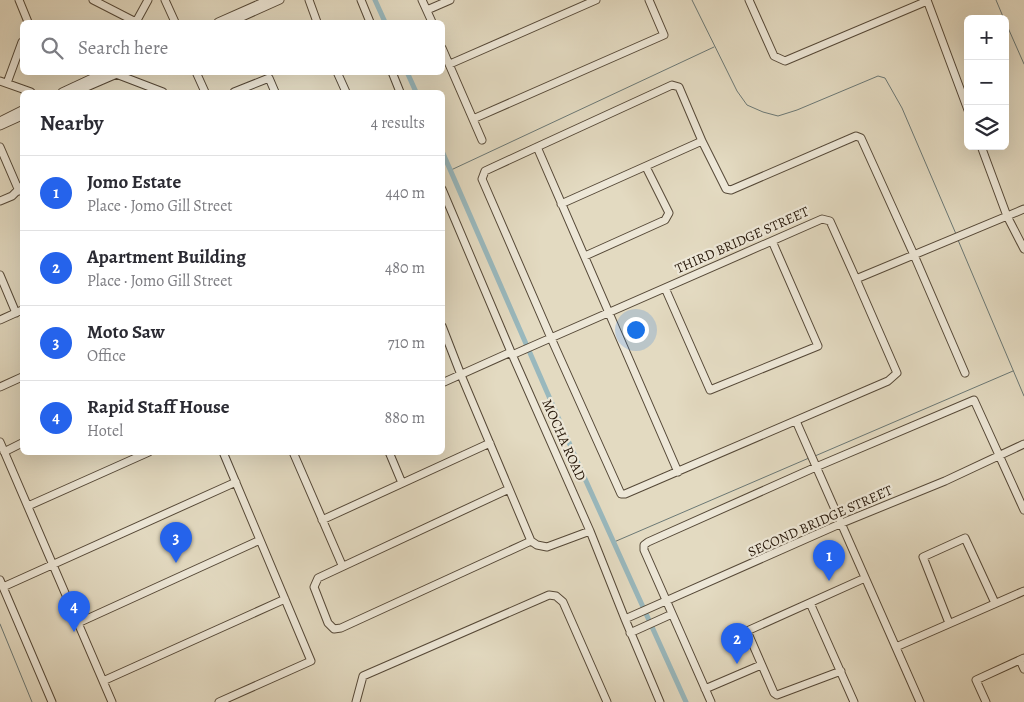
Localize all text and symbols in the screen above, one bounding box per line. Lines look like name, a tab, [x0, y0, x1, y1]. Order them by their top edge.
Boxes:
map controls	[964, 15, 1009, 150]
button: +	[964, 15, 1009, 60]
search box	[20, 20, 445, 75]
icon: search	[38, 34, 66, 62]
text: Search here	[78, 35, 168, 61]
button: −	[964, 60, 1009, 105]
button: layers	[964, 105, 1009, 150]
text: Nearby	[40, 109, 103, 137]
text: 4 results	[371, 112, 425, 134]
text: Jomo Estate	[87, 169, 181, 195]
text: 1	[53, 182, 59, 204]
text: 440 m	[385, 182, 425, 204]
text: Place · Jomo Gill Street	[87, 195, 233, 217]
street label: THIRD BRIDGE STREET	[672, 202, 812, 278]
text: Apartment Building	[87, 244, 246, 270]
text: 2	[52, 257, 60, 279]
text: 480 m	[385, 257, 425, 279]
text: Place · Jomo Gill Street	[87, 270, 233, 292]
your location	[623, 317, 649, 343]
text: Moto Saw	[87, 319, 165, 345]
text: 3	[53, 332, 59, 354]
text: 710 m	[388, 332, 425, 354]
text: Office	[87, 345, 126, 367]
text: Rapid Staff House	[87, 394, 230, 420]
street label: MOCHA ROAD	[538, 396, 591, 484]
text: 4	[52, 407, 60, 429]
text: 880 m	[384, 407, 425, 429]
text: Hotel	[87, 420, 123, 442]
street label: SECOND BRIDGE STREET	[745, 480, 896, 561]
pin: 3	[160, 522, 192, 563]
pin: 1	[813, 540, 845, 581]
pin: 4	[58, 591, 90, 632]
pin: 2	[721, 623, 753, 664]

